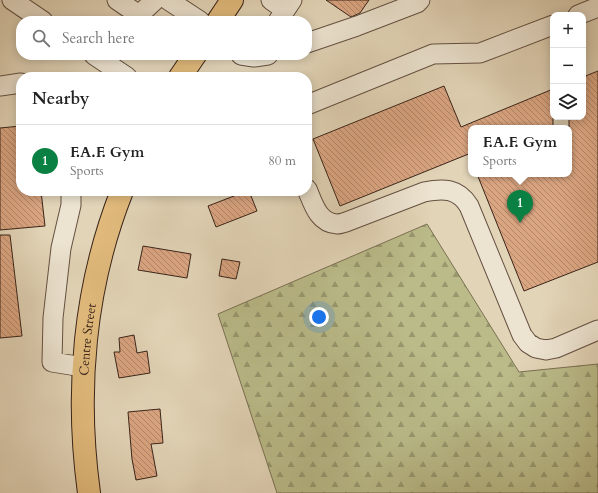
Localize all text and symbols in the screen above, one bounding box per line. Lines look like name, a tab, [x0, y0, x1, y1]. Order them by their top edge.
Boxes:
map controls	[550, 12, 586, 120]
button: +	[550, 12, 586, 48]
search box	[16, 16, 312, 60]
icon: search	[30, 27, 52, 49]
text: Search here	[62, 28, 135, 48]
button: −	[550, 48, 586, 84]
button: layers	[550, 84, 586, 120]
text: Nearby	[32, 87, 89, 110]
popup	[468, 125, 572, 177]
text: F.A.F. Gym	[483, 132, 557, 152]
text: F.A.F. Gym	[70, 142, 144, 162]
text: 1	[42, 152, 48, 170]
text: 80 m	[268, 152, 296, 170]
text: Sports	[483, 152, 516, 170]
text: Sports	[70, 162, 104, 180]
pin: 1	[507, 190, 533, 223]
street label: Centre Street	[75, 302, 101, 376]
your location	[309, 307, 329, 327]

